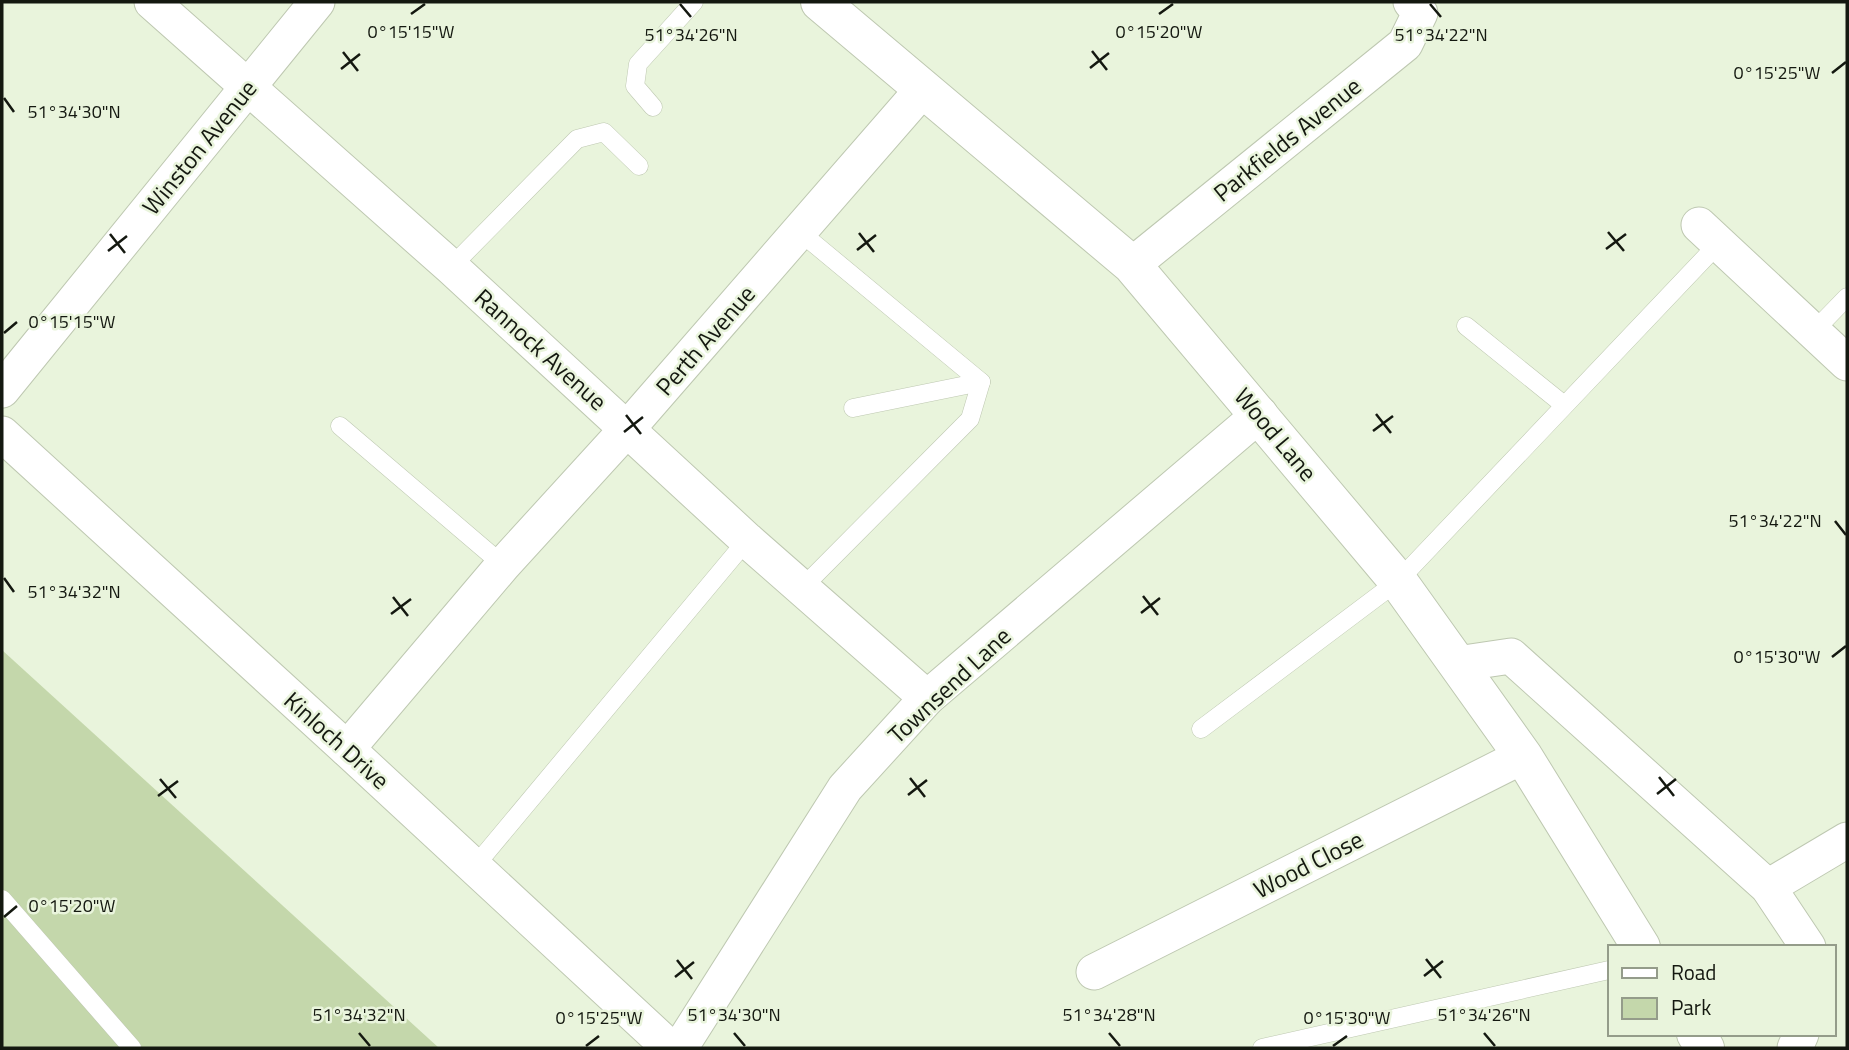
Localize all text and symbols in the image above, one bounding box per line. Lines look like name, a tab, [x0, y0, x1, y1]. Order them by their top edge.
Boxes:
text: 0°15'15"W	[368, 18, 454, 45]
text: 0°15'20"W	[1116, 18, 1202, 45]
text: 51°34'26"N	[644, 21, 738, 48]
text: 51°34'22"N	[1394, 21, 1488, 48]
text: 0°15'25"W	[1734, 59, 1820, 86]
street label: Parkfields Avenue	[1205, 68, 1369, 210]
street label: Winston Avenue	[133, 72, 265, 222]
text: 51°34'30"N	[27, 98, 121, 125]
street label: Perth Avenue	[647, 277, 763, 403]
street label: Rannock Avenue	[467, 280, 615, 418]
text: 0°15'15"W	[29, 308, 115, 335]
street label: Wood Lane	[1226, 379, 1326, 489]
text: 51°34'22"N	[1728, 507, 1822, 534]
text: 51°34'32"N	[27, 578, 121, 605]
street label: Townsend Lane	[879, 618, 1019, 752]
text: 0°15'30"W	[1734, 643, 1820, 670]
street label: Kinloch Drive	[276, 683, 398, 797]
street label: Wood Close	[1247, 821, 1369, 907]
text: 0°15'20"W	[29, 892, 115, 919]
legend	[1608, 945, 1835, 1036]
text: Road	[1671, 956, 1716, 988]
text: Park	[1671, 991, 1711, 1023]
text: 51°34'32"N	[312, 1001, 406, 1028]
text: 51°34'30"N	[687, 1001, 781, 1028]
text: 51°34'28"N	[1062, 1001, 1156, 1028]
text: 51°34'26"N	[1437, 1001, 1531, 1028]
text: 0°15'25"W	[556, 1004, 642, 1031]
text: 0°15'30"W	[1304, 1004, 1390, 1031]

